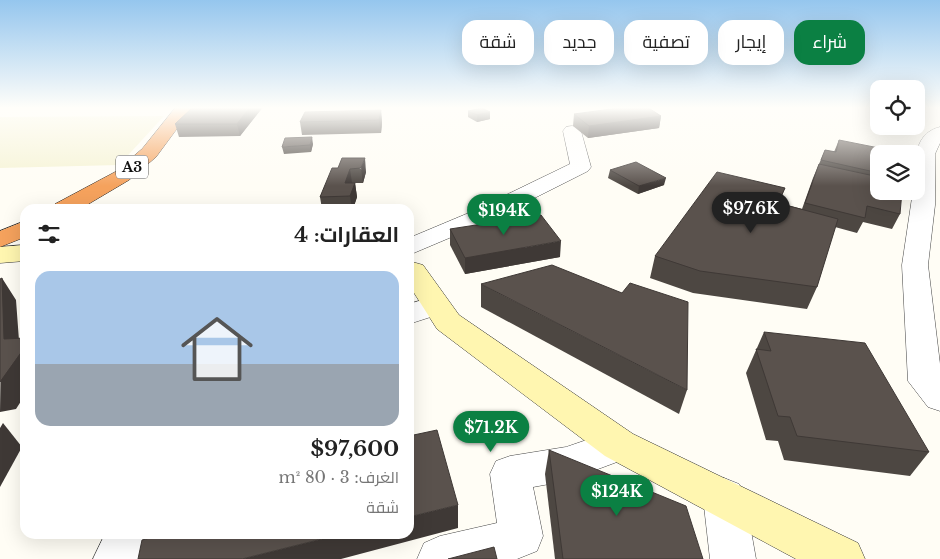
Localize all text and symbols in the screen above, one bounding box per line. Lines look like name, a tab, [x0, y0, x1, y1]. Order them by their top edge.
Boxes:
chip: شقة	[462, 20, 534, 65]
chip: جديد	[544, 20, 614, 65]
chip: تصفية	[624, 20, 708, 65]
chip: إيجار	[718, 20, 784, 65]
chip: شراء	[794, 20, 865, 65]
map controls	[870, 80, 925, 200]
button: locate	[870, 80, 925, 135]
button: layers	[870, 145, 925, 200]
road number: A3	[116, 156, 148, 178]
pin: $97.6K	[710, 192, 792, 234]
pin: $194K	[469, 194, 539, 236]
text: $97.6K	[723, 198, 779, 218]
text: $194K	[478, 200, 530, 220]
icon: filters	[35, 220, 63, 248]
text: العقارات: 4	[294, 222, 399, 248]
icon: home	[172, 304, 262, 394]
pin: $71.2K	[450, 410, 532, 453]
text: $71.2K	[464, 417, 518, 437]
text: $97,600	[311, 436, 399, 462]
text: الغرف: 3 · 80 m²	[279, 467, 399, 487]
pin: $124K	[582, 474, 652, 517]
text: $124K	[591, 481, 643, 501]
text: شقة	[366, 497, 399, 517]

